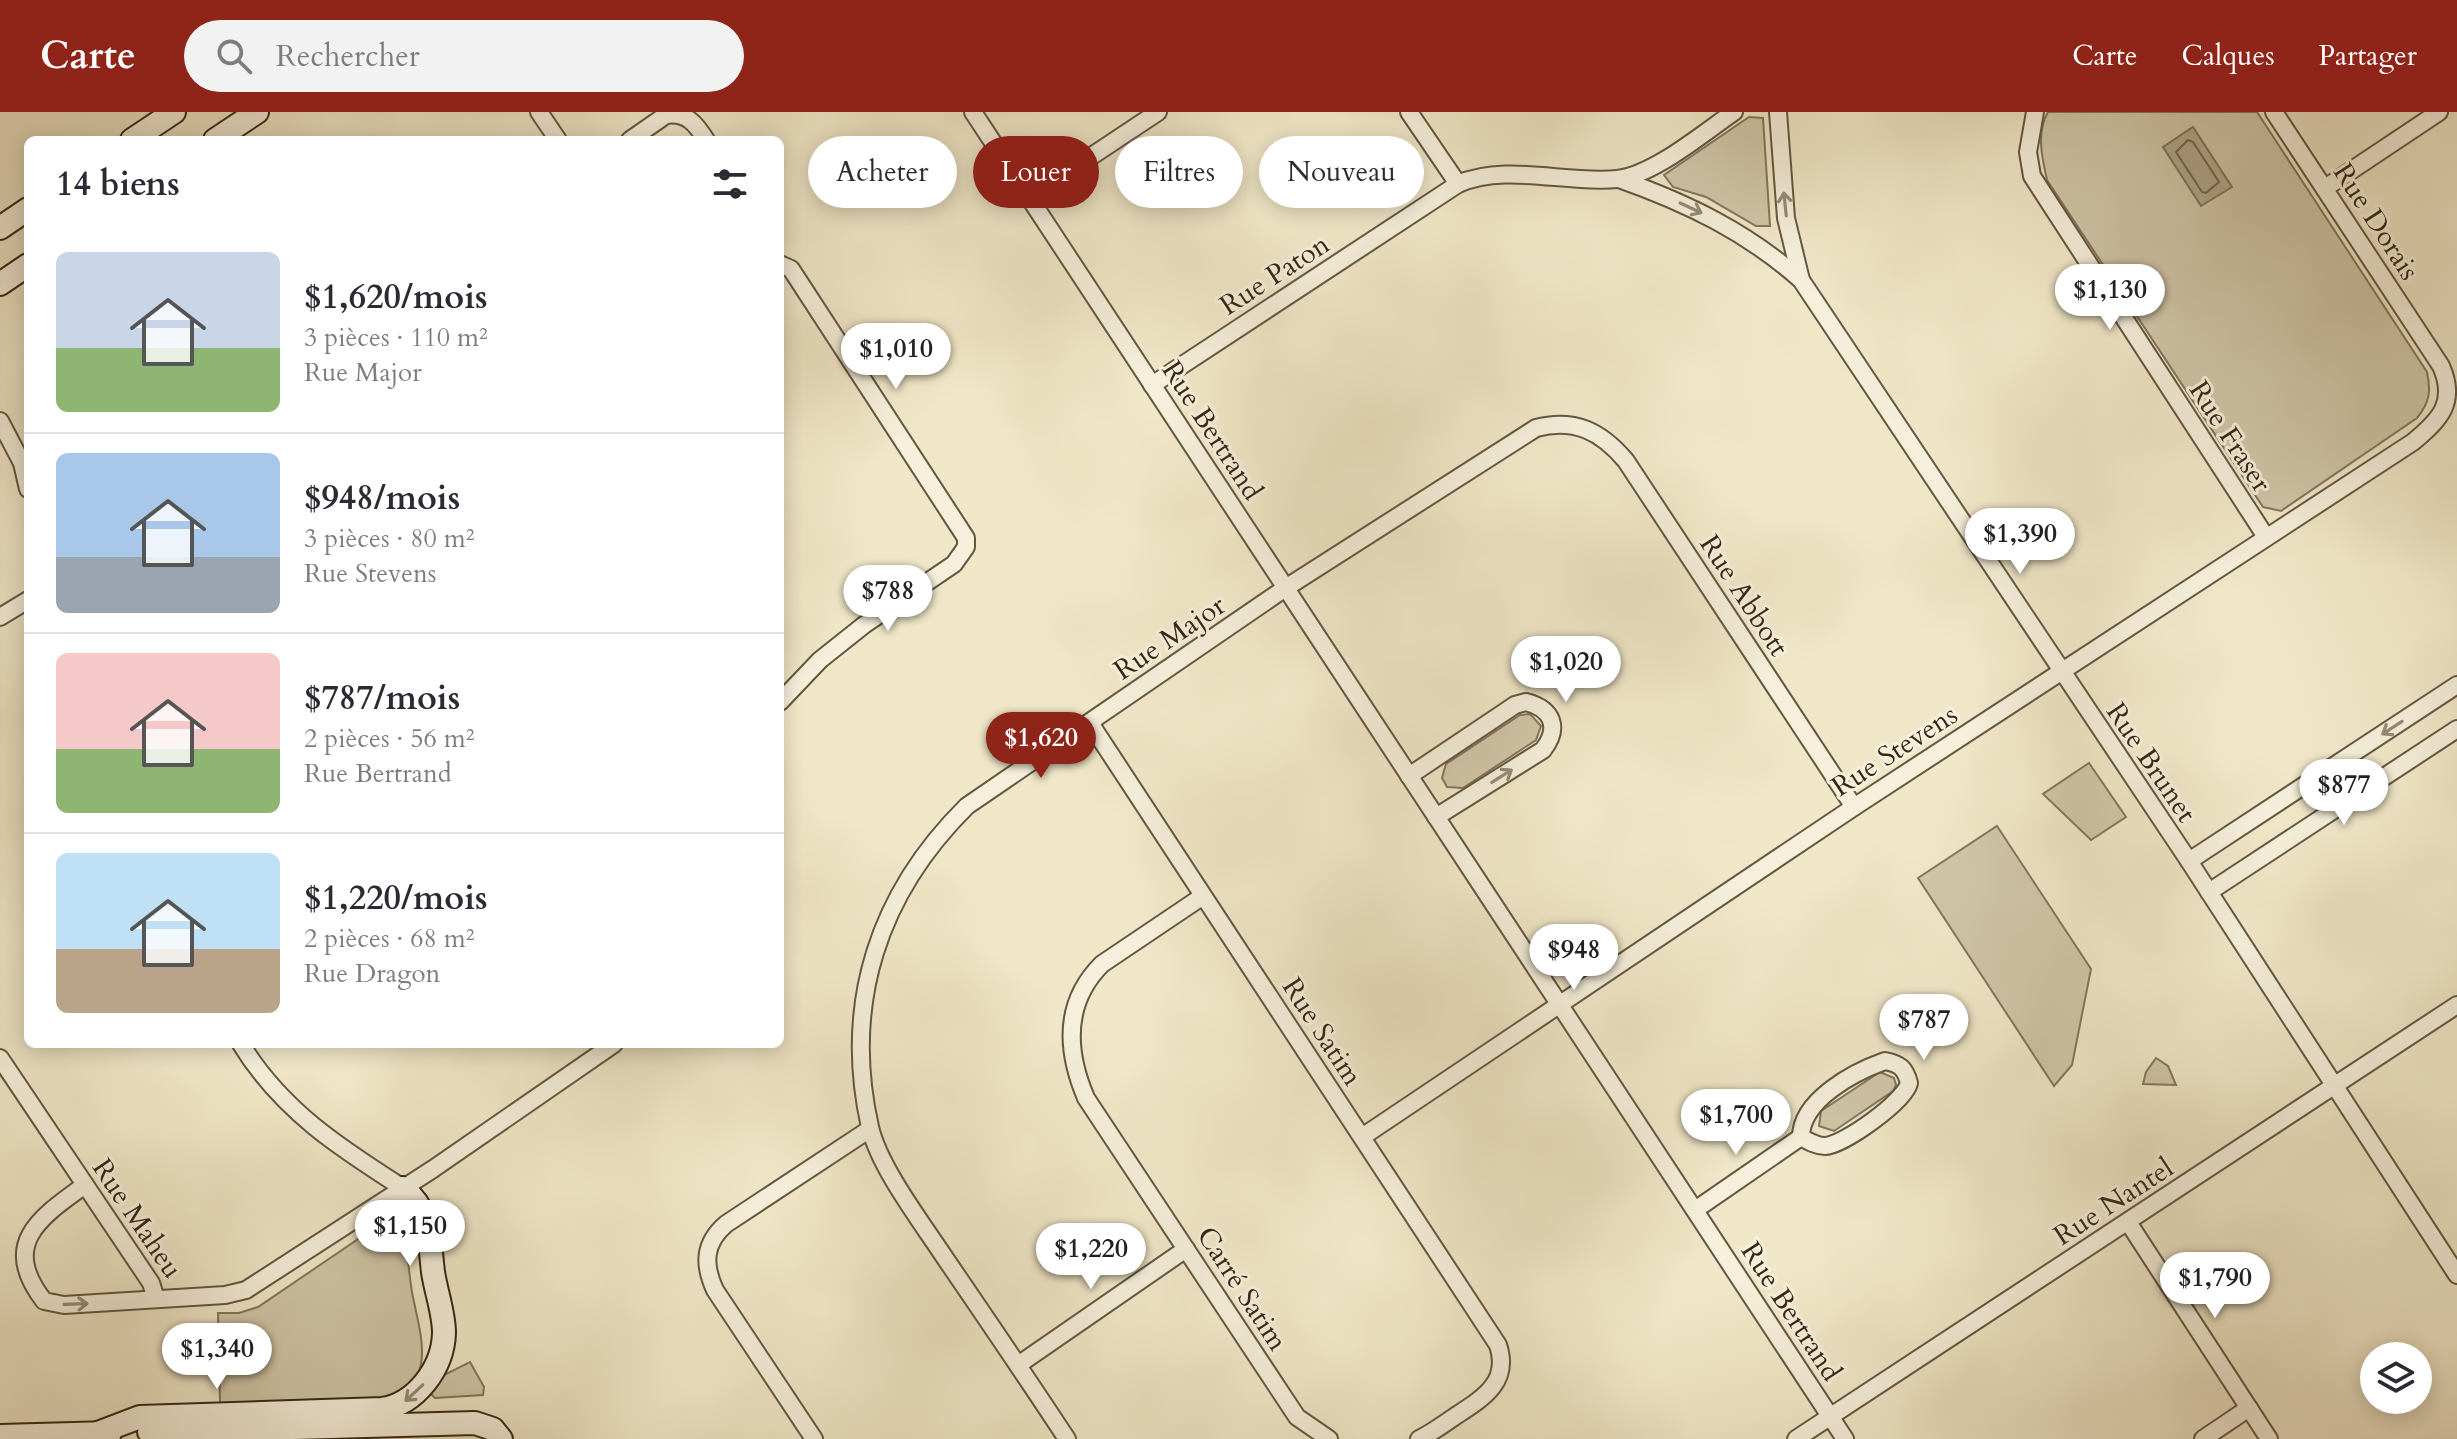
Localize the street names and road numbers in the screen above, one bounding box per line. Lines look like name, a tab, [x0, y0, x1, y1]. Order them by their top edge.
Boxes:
street label: Rue Dorais	[2324, 156, 2428, 287]
street label: Rue Paton	[1212, 225, 1337, 324]
street label: Rue Bertrand	[1153, 354, 1271, 508]
street label: Rue Fraser	[2180, 374, 2281, 500]
street label: Rue Abbott	[1691, 527, 1798, 664]
street label: Rue Major	[1106, 586, 1233, 689]
street label: Rue Brunet	[2097, 695, 2205, 830]
street label: Rue Stevens	[1824, 696, 1965, 806]
street label: Rue Satim	[1273, 970, 1371, 1093]
street label: Rue Nantel	[2046, 1149, 2181, 1255]
street label: Rue Maheu	[83, 1151, 191, 1286]
street label: Carré Satim	[1188, 1219, 1297, 1358]
street label: Rue Bertrand	[1732, 1235, 1850, 1389]

